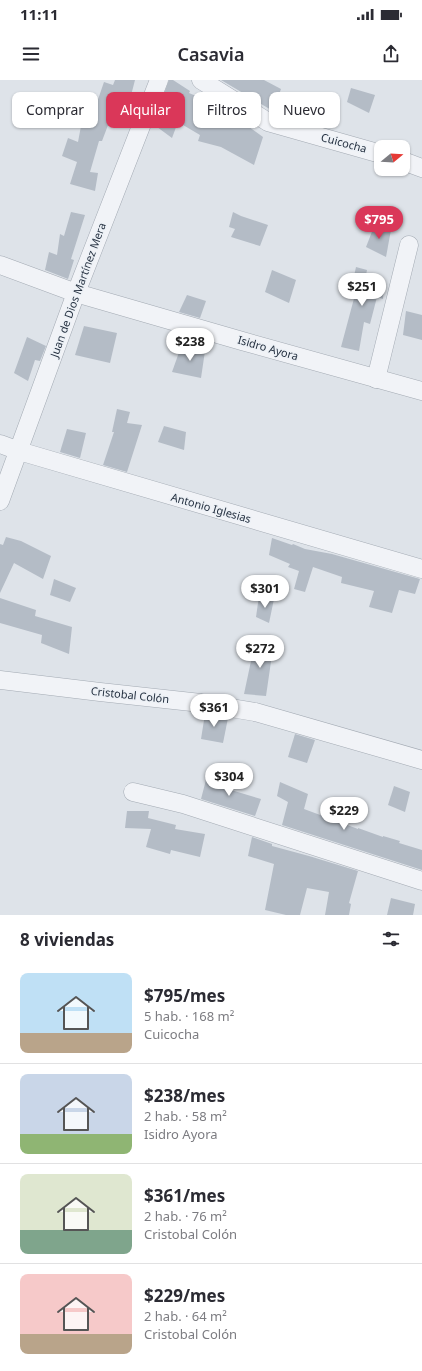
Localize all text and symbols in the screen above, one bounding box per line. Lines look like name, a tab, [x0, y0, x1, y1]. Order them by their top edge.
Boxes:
text: 11:11	[20, 4, 59, 24]
text: Casavia	[178, 42, 244, 66]
icon: menu	[20, 43, 42, 65]
icon: share	[380, 43, 402, 65]
chip: Comprar	[12, 92, 98, 128]
chip: Alquilar	[106, 92, 185, 128]
chip: Filtros	[193, 92, 261, 128]
chip: Nuevo	[269, 92, 340, 128]
street label: Cuicocha	[320, 129, 369, 156]
north arrow	[374, 140, 410, 176]
map controls	[374, 140, 410, 176]
pin: $795	[355, 206, 403, 240]
text: $795	[364, 210, 394, 228]
street label: Juan de Dios Martínez Mera	[46, 220, 109, 360]
pin: $251	[338, 273, 386, 307]
text: $251	[347, 277, 377, 295]
pin: $238	[166, 328, 214, 362]
text: $238	[175, 332, 205, 350]
street label: Isidro Ayora	[236, 332, 300, 363]
street label: Antonio Iglesias	[169, 489, 253, 526]
pin: $301	[241, 575, 289, 609]
text: $301	[250, 579, 280, 597]
pin: $272	[236, 635, 284, 669]
text: $272	[245, 639, 275, 657]
street label: Cristobal Colón	[90, 683, 170, 706]
pin: $361	[190, 694, 238, 728]
text: $361	[199, 698, 229, 716]
pin: $304	[205, 763, 253, 797]
text: $304	[214, 767, 244, 785]
pin: $229	[320, 797, 368, 831]
text: $229	[329, 801, 359, 819]
text: 8 viviendas	[20, 928, 114, 951]
icon: filters	[380, 928, 402, 950]
text: $795/mes	[144, 984, 225, 1007]
icon: home	[52, 989, 100, 1037]
text: 5 hab. · 168 m²	[144, 1007, 234, 1025]
text: Cuicocha	[144, 1025, 199, 1043]
text: $238/mes	[144, 1084, 225, 1107]
icon: home	[52, 1090, 100, 1138]
text: 2 hab. · 58 m²	[144, 1107, 227, 1125]
text: Isidro Ayora	[144, 1125, 218, 1143]
text: $361/mes	[144, 1184, 225, 1207]
icon: home	[52, 1190, 100, 1238]
text: 2 hab. · 76 m²	[144, 1207, 227, 1225]
text: Cristobal Colón	[144, 1225, 237, 1243]
text: $229/mes	[144, 1284, 225, 1307]
icon: home	[52, 1290, 100, 1338]
text: 2 hab. · 64 m²	[144, 1307, 227, 1325]
text: Cristobal Colón	[144, 1325, 237, 1343]

